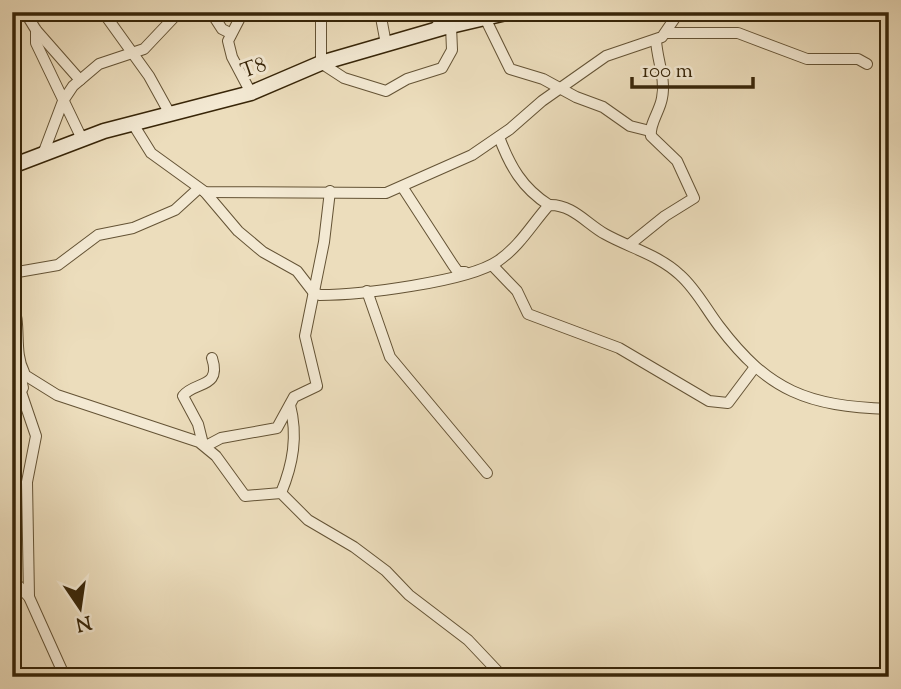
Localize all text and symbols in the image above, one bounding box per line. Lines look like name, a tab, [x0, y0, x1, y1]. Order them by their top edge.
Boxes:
scale bar	[632, 46, 752, 90]
street label: T8	[237, 51, 271, 87]
text: 100 m	[642, 57, 693, 87]
north arrow	[46, 574, 116, 644]
text: N	[73, 607, 94, 637]

